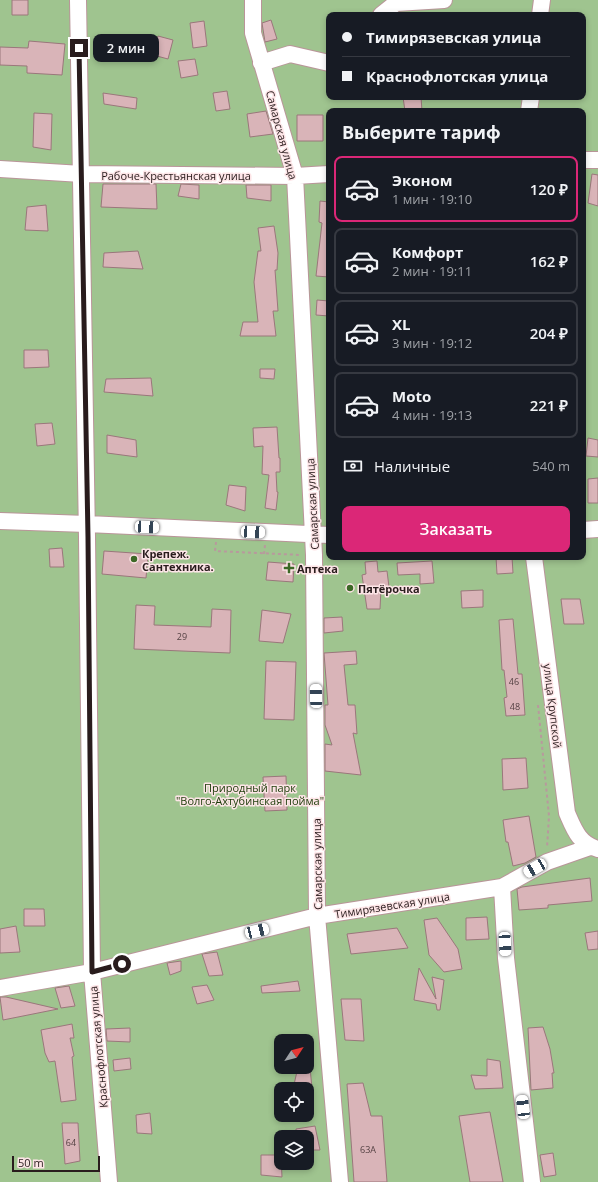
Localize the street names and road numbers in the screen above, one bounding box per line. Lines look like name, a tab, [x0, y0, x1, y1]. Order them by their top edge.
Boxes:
street label: Самарская улица	[263, 89, 301, 181]
street label: Рабоче-Крестьянская улица	[101, 168, 251, 183]
street label: Самарская улица	[302, 458, 322, 550]
street label: улица Крупской	[540, 663, 566, 749]
street label: Самарская улица	[309, 818, 325, 910]
street label: Тимирязевская улица	[333, 888, 451, 922]
street label: Краснофлотская улица	[85, 985, 111, 1109]

